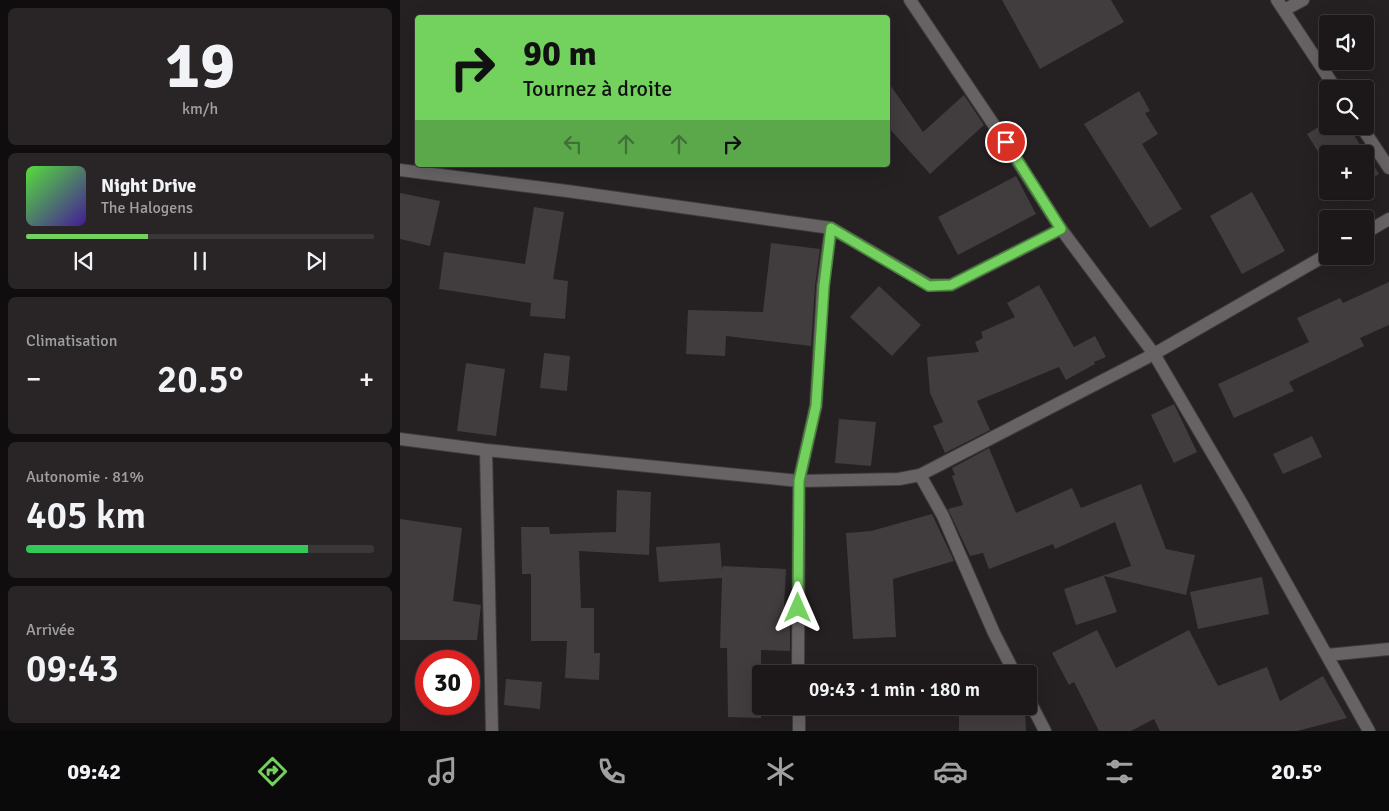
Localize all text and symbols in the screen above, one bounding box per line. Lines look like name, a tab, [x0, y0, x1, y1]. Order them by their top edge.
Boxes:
map controls	[1319, 15, 1374, 265]
button: sound	[1319, 15, 1374, 70]
text: 19	[165, 26, 235, 106]
text: 90 m	[523, 32, 597, 75]
icon: right	[440, 35, 505, 100]
text: Tournez à droite	[523, 75, 672, 102]
button: search	[1319, 80, 1374, 135]
text: km/h	[182, 99, 218, 119]
pin	[985, 121, 1027, 163]
icon: arrive	[992, 128, 1020, 156]
icon: left	[559, 130, 587, 158]
icon: ahead	[612, 130, 640, 158]
icon: ahead	[665, 130, 693, 158]
icon: right	[718, 130, 746, 158]
button: +	[1319, 145, 1374, 200]
text: Night Drive	[101, 174, 196, 198]
text: The Halogens	[101, 198, 193, 218]
button: −	[1319, 210, 1374, 265]
icon: previous	[70, 247, 98, 275]
icon: pause	[186, 247, 214, 275]
icon: next	[302, 247, 330, 275]
text: Climatisation	[26, 331, 117, 351]
text: 20.5°	[157, 356, 243, 403]
text: −	[26, 362, 41, 396]
text: +	[359, 362, 374, 396]
text: Autonomie · 81%	[26, 467, 144, 487]
text: 405 km	[26, 492, 146, 539]
position arrow	[771, 581, 823, 633]
text: Arrivée	[26, 620, 75, 640]
text: 09:43	[26, 645, 119, 692]
speed limit sign: 30	[415, 650, 480, 715]
text: 09:43 · 1 min · 180 m	[809, 678, 980, 702]
icon: directions	[255, 754, 290, 789]
icon: music	[425, 754, 460, 789]
icon: phone	[594, 754, 629, 789]
icon: climate	[763, 754, 798, 789]
icon: car	[933, 754, 968, 789]
icon: filters	[1102, 754, 1137, 789]
text: 09:42	[67, 758, 121, 785]
text: 20.5°	[1271, 758, 1322, 785]

